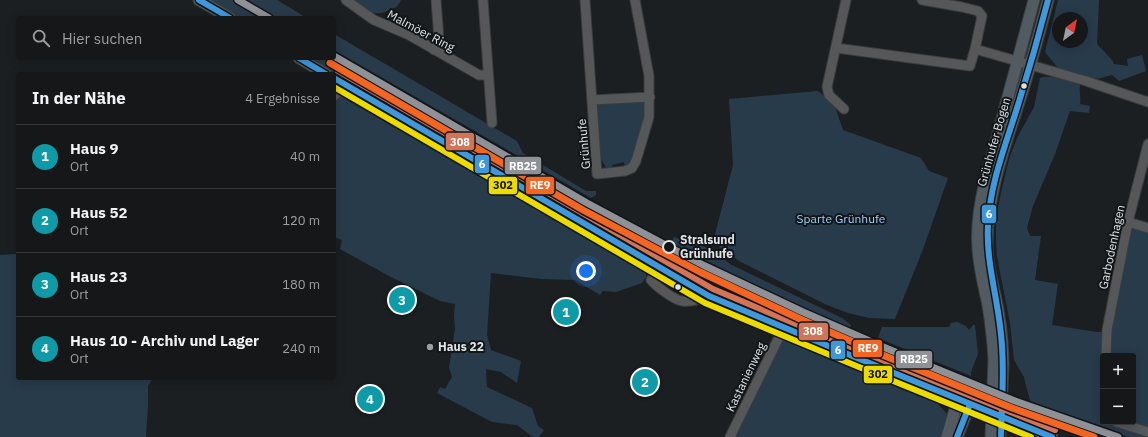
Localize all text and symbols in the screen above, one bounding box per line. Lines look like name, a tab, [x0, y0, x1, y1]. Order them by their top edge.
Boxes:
street label: Malmöer Ring	[385, 6, 458, 55]
north arrow	[1052, 12, 1088, 48]
search box	[16, 16, 336, 60]
icon: search	[30, 27, 52, 49]
text: Hier suchen	[62, 29, 142, 48]
unlabelled marker	[1019, 81, 1029, 91]
text: In der Nähe	[32, 87, 126, 109]
text: 4 Ergebnisse	[245, 90, 320, 107]
street label: Grünhufer Bogen	[974, 96, 1013, 188]
street label: Grünhufe	[574, 118, 593, 170]
line badge: 308	[445, 132, 475, 151]
text: 308	[450, 135, 470, 149]
text: Haus 9	[70, 139, 118, 158]
text: 1	[41, 148, 49, 165]
text: 40 m	[290, 148, 320, 165]
line badge: 6	[474, 154, 490, 174]
line badge: RB25	[504, 156, 542, 175]
text: 6	[479, 157, 486, 171]
text: Ort	[70, 158, 89, 175]
text: RB25	[509, 159, 537, 173]
line badge: 302	[488, 176, 518, 195]
line badge: RE9	[525, 176, 555, 195]
text: 302	[493, 178, 513, 192]
text: RE9	[530, 178, 551, 192]
text: Haus 52	[70, 203, 127, 222]
street label: Garbodenhagen	[1095, 203, 1128, 291]
line badge: 6	[981, 204, 997, 224]
text: 6	[986, 207, 993, 221]
park label: Sparte Grünhufe	[797, 211, 886, 226]
text: 2	[41, 212, 49, 229]
text: 120 m	[282, 212, 320, 229]
text: Ort	[70, 222, 89, 239]
place label: Stralsund Grünhufe	[680, 232, 735, 261]
marker: Stralsund Grünhufe	[662, 240, 676, 254]
your location	[576, 261, 596, 281]
text: Haus 23	[70, 267, 127, 286]
text: 3	[41, 276, 49, 293]
text: 180 m	[282, 276, 320, 293]
unlabelled marker	[673, 282, 683, 292]
pin: 3	[389, 285, 415, 315]
text: Ort	[70, 286, 89, 303]
pin: 1	[553, 297, 579, 327]
line badge: 308	[798, 322, 829, 341]
text: 308	[803, 324, 823, 338]
text: Haus 10 - Archiv und Lager	[70, 331, 259, 350]
place label: Haus 22	[438, 339, 484, 354]
street label: Kastanienweg	[722, 339, 769, 414]
line badge: RE9	[852, 339, 883, 358]
text: 4	[41, 340, 49, 357]
text: 240 m	[282, 340, 320, 357]
line badge: 6	[830, 340, 846, 360]
text: RE9	[858, 341, 879, 355]
marker: Haus 22	[425, 342, 435, 352]
text: 6	[835, 343, 842, 357]
text: Ort	[70, 350, 89, 367]
line badge: RB25	[895, 350, 933, 369]
text: RB25	[900, 352, 928, 366]
map controls	[1100, 353, 1136, 425]
button: +	[1100, 353, 1136, 389]
line badge: 302	[863, 365, 893, 384]
pin: 2	[632, 367, 658, 397]
text: 302	[868, 367, 888, 381]
pin: 4	[357, 384, 383, 414]
button: −	[1100, 389, 1136, 425]

